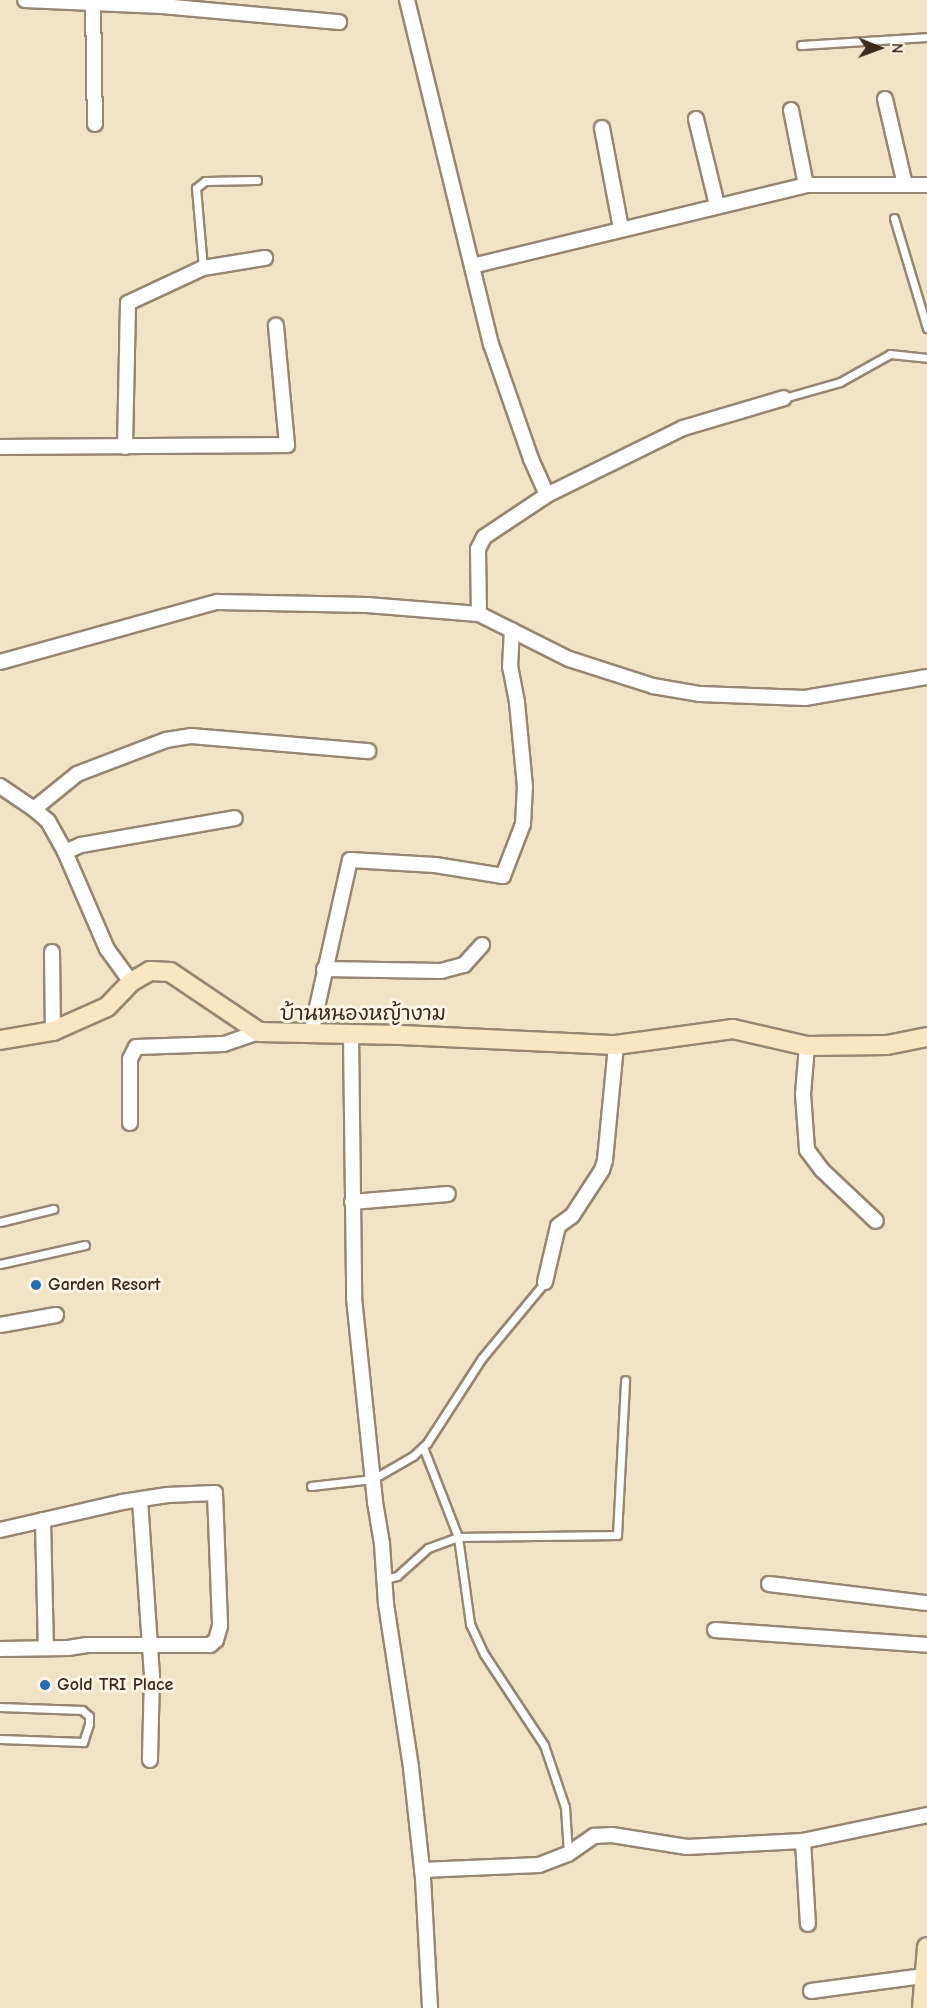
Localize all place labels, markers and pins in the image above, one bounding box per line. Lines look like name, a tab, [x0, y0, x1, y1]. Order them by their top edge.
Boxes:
place label: Garden Resort	[48, 1274, 160, 1296]
marker: Garden Resort	[29, 1278, 43, 1292]
place label: Gold TRI Place	[57, 1674, 173, 1696]
marker: Gold TRI Place	[38, 1678, 52, 1692]

